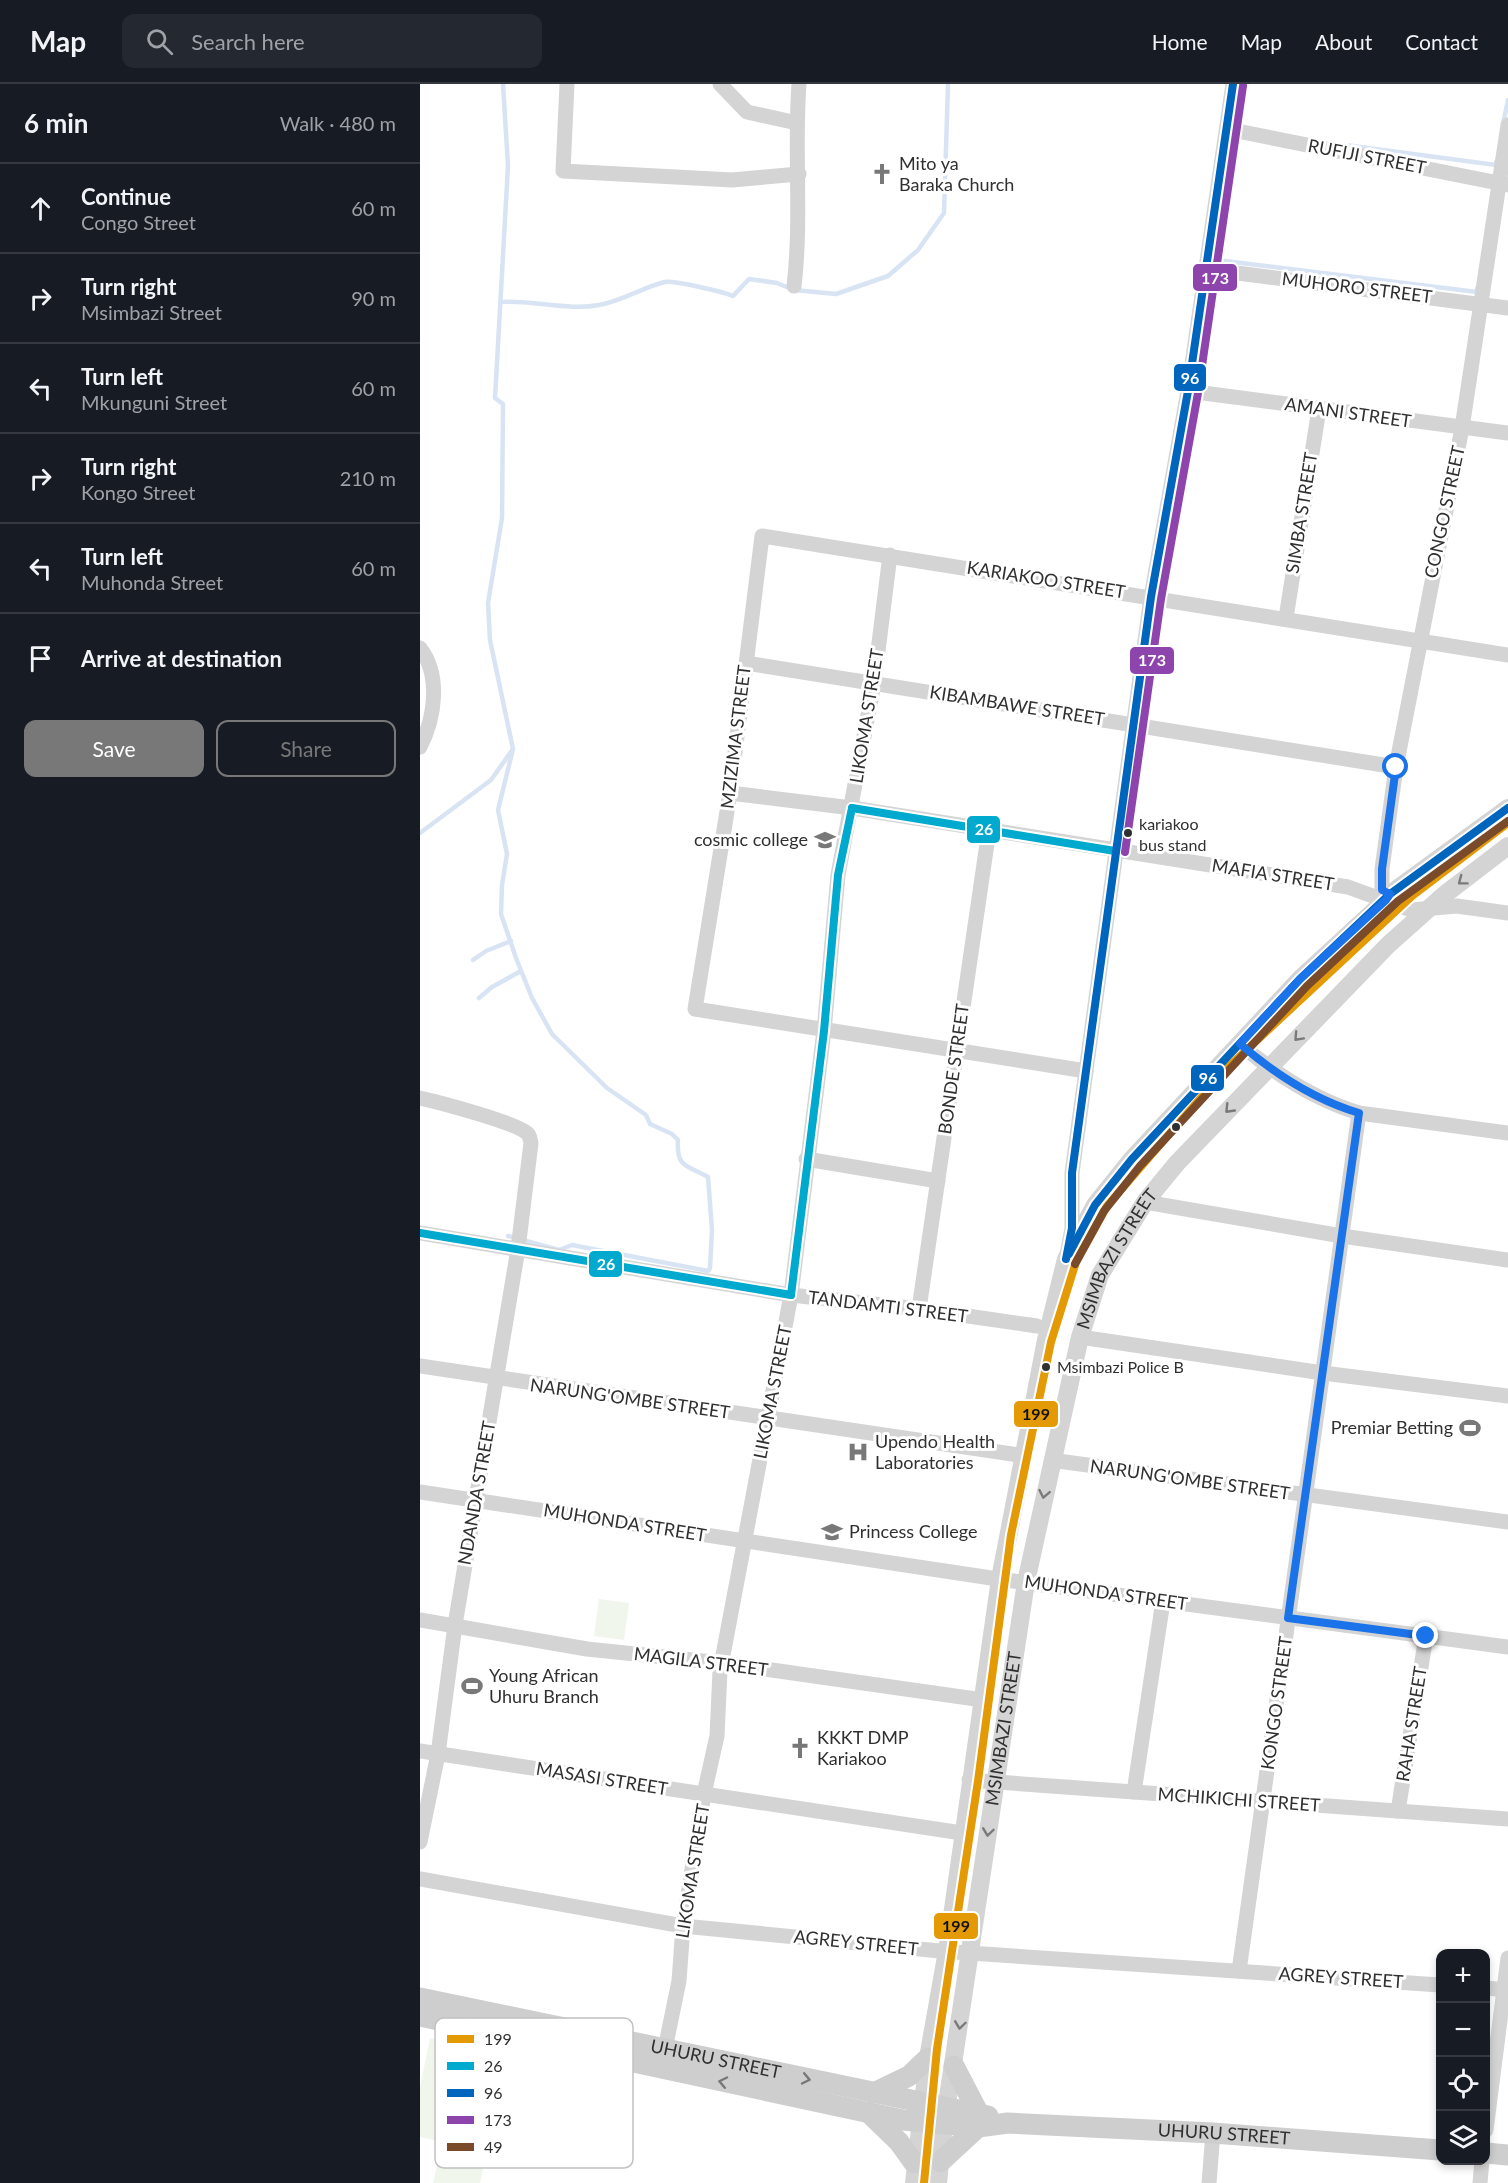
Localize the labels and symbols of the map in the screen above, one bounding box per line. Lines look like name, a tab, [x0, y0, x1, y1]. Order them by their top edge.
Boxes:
street label: RUFIJI STREET	[1306, 134, 1429, 178]
place label: Mito ya Baraka Church	[899, 152, 1014, 195]
church icon: Mito ya Baraka Church	[870, 162, 894, 186]
line badge: 173	[1192, 263, 1238, 292]
street label: MUHORO STREET	[1281, 267, 1434, 307]
text: 173	[1201, 268, 1229, 287]
line badge: 96	[1173, 363, 1207, 392]
text: 96	[1181, 368, 1199, 387]
street label: AMANI STREET	[1283, 392, 1413, 432]
street label: CONGO STREET	[1419, 443, 1469, 580]
street label: SIMBA STREET	[1281, 450, 1321, 575]
street label: KARIAKOO STREET	[965, 556, 1127, 602]
line badge: 173	[1129, 646, 1175, 675]
street label: LIKOMA STREET	[845, 647, 888, 785]
text: 173	[1138, 650, 1166, 669]
street label: MZIZIMA STREET	[715, 663, 755, 810]
street label: KIBAMBAWE STREET	[928, 680, 1107, 730]
route start	[1382, 753, 1408, 779]
place label: kariakoo bus stand	[1139, 814, 1206, 854]
line badge: 26	[966, 815, 1001, 844]
text: 26	[975, 819, 993, 838]
marker: kariakoo bus stand	[1122, 827, 1134, 839]
place label: cosmic college	[694, 828, 808, 850]
school or university icon: cosmic college	[813, 828, 837, 852]
street label: MAFIA STREET	[1210, 853, 1336, 895]
one-way arrow	[1457, 874, 1468, 885]
street label: BONDE STREET	[933, 1002, 973, 1136]
one-way arrow	[1294, 1031, 1305, 1041]
line badge: 96	[1190, 1064, 1225, 1092]
text: 96	[1199, 1068, 1217, 1087]
one-way arrow	[1225, 1103, 1236, 1113]
unlabelled marker	[1170, 1121, 1182, 1133]
street label: MSIMBAZI STREET	[1071, 1184, 1162, 1332]
line badge: 26	[588, 1250, 623, 1278]
text: 26	[597, 1254, 615, 1273]
street label: TANDAMTI STREET	[807, 1285, 970, 1327]
street label: LIKOMA STREET	[748, 1323, 796, 1461]
place label: Msimbazi Police B	[1057, 1357, 1184, 1376]
marker: Msimbazi Police B	[1040, 1361, 1052, 1373]
street label: NARUNG'OMBE STREET	[529, 1373, 732, 1423]
line badge: 199	[1013, 1400, 1059, 1428]
text: 199	[1022, 1404, 1050, 1423]
place label: Premiar Betting	[1331, 1416, 1453, 1438]
sports icon: Premiar Betting	[1458, 1416, 1482, 1440]
street label: NDANDA STREET	[453, 1419, 500, 1566]
place label: Upendo Health Laboratories	[875, 1430, 995, 1473]
hospital icon: Upendo Health Laboratories	[846, 1440, 870, 1464]
street label: NARUNG'OMBE STREET	[1089, 1454, 1292, 1504]
one-way arrow	[1038, 1489, 1051, 1499]
street label: MUHONDA STREET	[542, 1498, 708, 1546]
school or university icon: Princess College	[820, 1520, 844, 1544]
place label: Princess College	[849, 1520, 977, 1542]
street label: MUHONDA STREET	[1023, 1570, 1189, 1614]
route end	[1412, 1622, 1438, 1648]
street label: KONGO STREET	[1256, 1634, 1296, 1771]
street label: MAGILA STREET	[633, 1642, 770, 1680]
street label: MSIMBAZI STREET	[980, 1650, 1025, 1807]
place label: Young African Uhuru Branch	[489, 1664, 599, 1707]
street label: RAHA STREET	[1391, 1664, 1431, 1783]
sports icon: Young African Uhuru Branch	[460, 1674, 484, 1698]
place label: KKKT DMP Kariakoo	[817, 1726, 909, 1769]
church icon: KKKT DMP Kariakoo	[788, 1736, 812, 1760]
street label: MASASI STREET	[535, 1757, 670, 1799]
street label: MCHIKICHI STREET	[1157, 1782, 1321, 1816]
street label: LIKOMA STREET	[671, 1802, 714, 1940]
one-way arrow	[982, 1827, 994, 1836]
line badge: 199	[933, 1912, 979, 1940]
text: 199	[942, 1916, 970, 1935]
street label: AGREY STREET	[793, 1925, 920, 1960]
street label: AGREY STREET	[1278, 1962, 1404, 1992]
legend	[435, 2018, 633, 2168]
one-way arrow	[954, 2019, 967, 2029]
text: 199	[484, 2029, 512, 2048]
street label: UHURU STREET	[649, 2034, 783, 2083]
text: 26	[484, 2056, 503, 2075]
one-way arrow	[801, 2071, 811, 2084]
one-way arrow	[718, 2076, 728, 2089]
text: 96	[484, 2083, 503, 2102]
text: 173	[484, 2110, 512, 2129]
street label: UHURU STREET	[1157, 2118, 1291, 2149]
text: 49	[484, 2137, 503, 2156]

